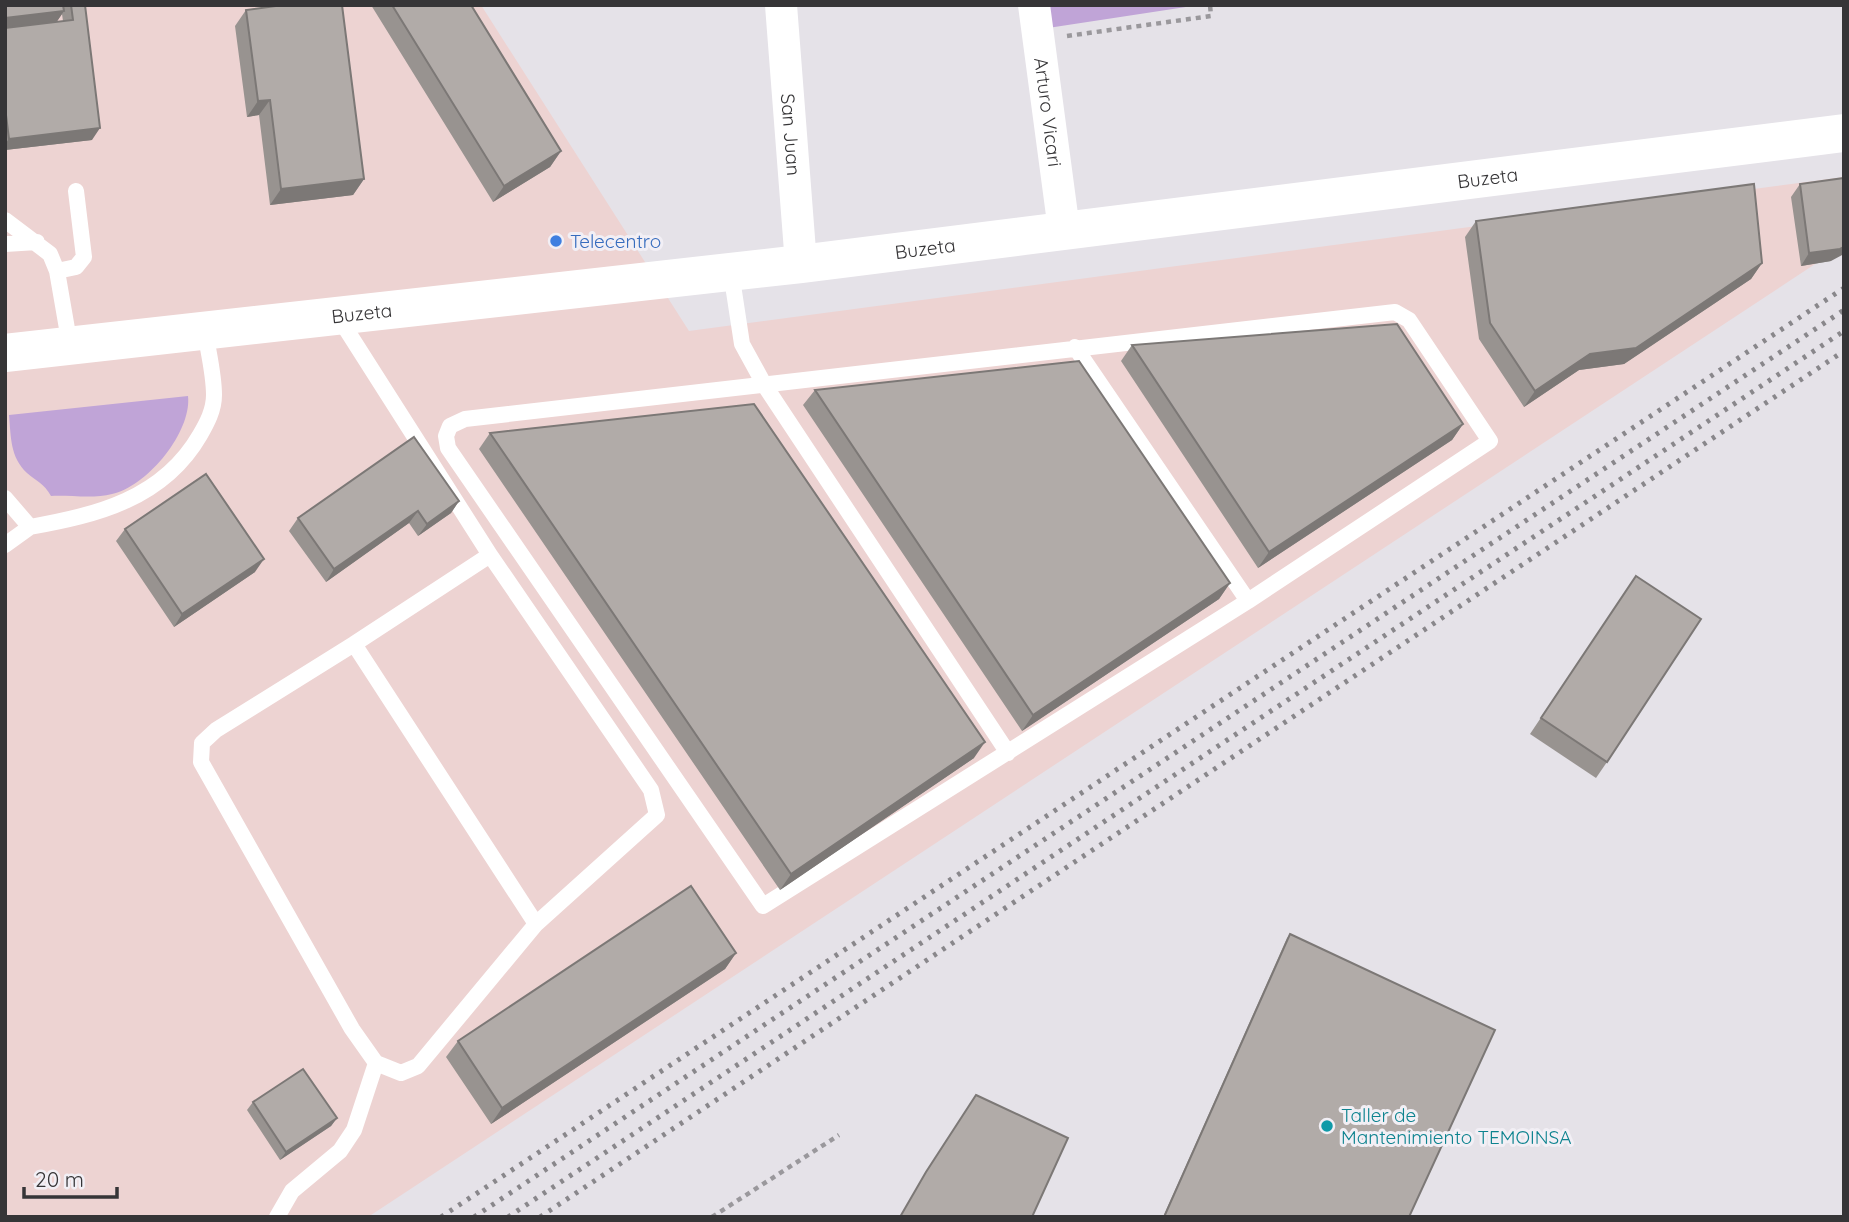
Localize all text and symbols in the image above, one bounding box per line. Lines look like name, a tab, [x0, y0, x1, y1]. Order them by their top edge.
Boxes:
street label: Arturo Vicari	[1029, 56, 1067, 168]
street label: San Juan	[776, 93, 806, 177]
street label: Buzeta	[1456, 162, 1519, 193]
place label: Telecentro	[570, 229, 661, 253]
marker: Telecentro	[548, 233, 564, 249]
street label: Buzeta	[893, 233, 957, 264]
street label: Buzeta	[330, 298, 393, 328]
place label: Taller de Mantenimiento TEMOINSA	[1341, 1103, 1572, 1149]
marker: Taller de Mantenimiento TEMOINSA	[1319, 1118, 1335, 1134]
scale bar	[24, 1156, 117, 1200]
text: 20 m	[35, 1166, 84, 1192]

